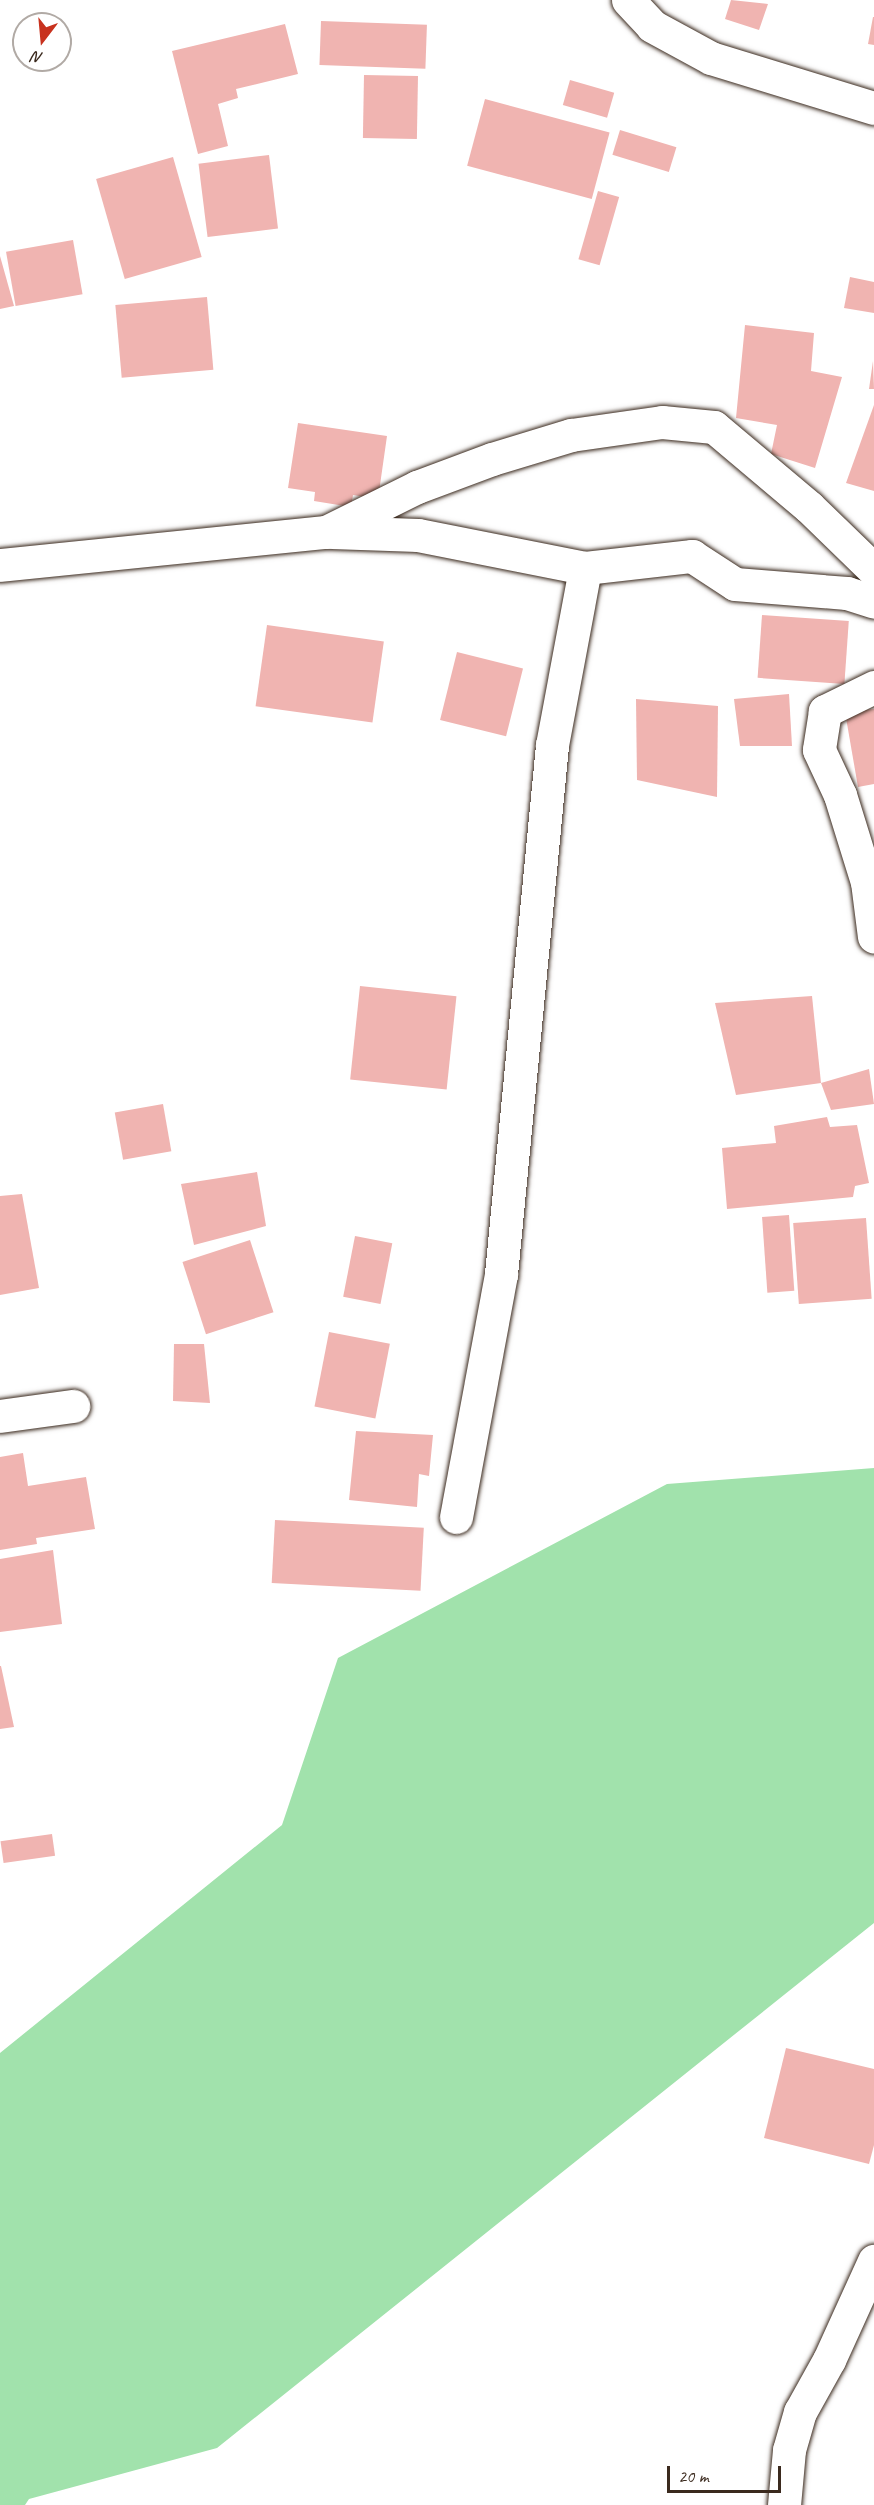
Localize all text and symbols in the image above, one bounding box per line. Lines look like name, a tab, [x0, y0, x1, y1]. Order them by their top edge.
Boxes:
north arrow	[12, 12, 72, 72]
text: N	[30, 46, 45, 68]
scale bar	[670, 2454, 784, 2492]
text: 20 m	[678, 2465, 709, 2487]

